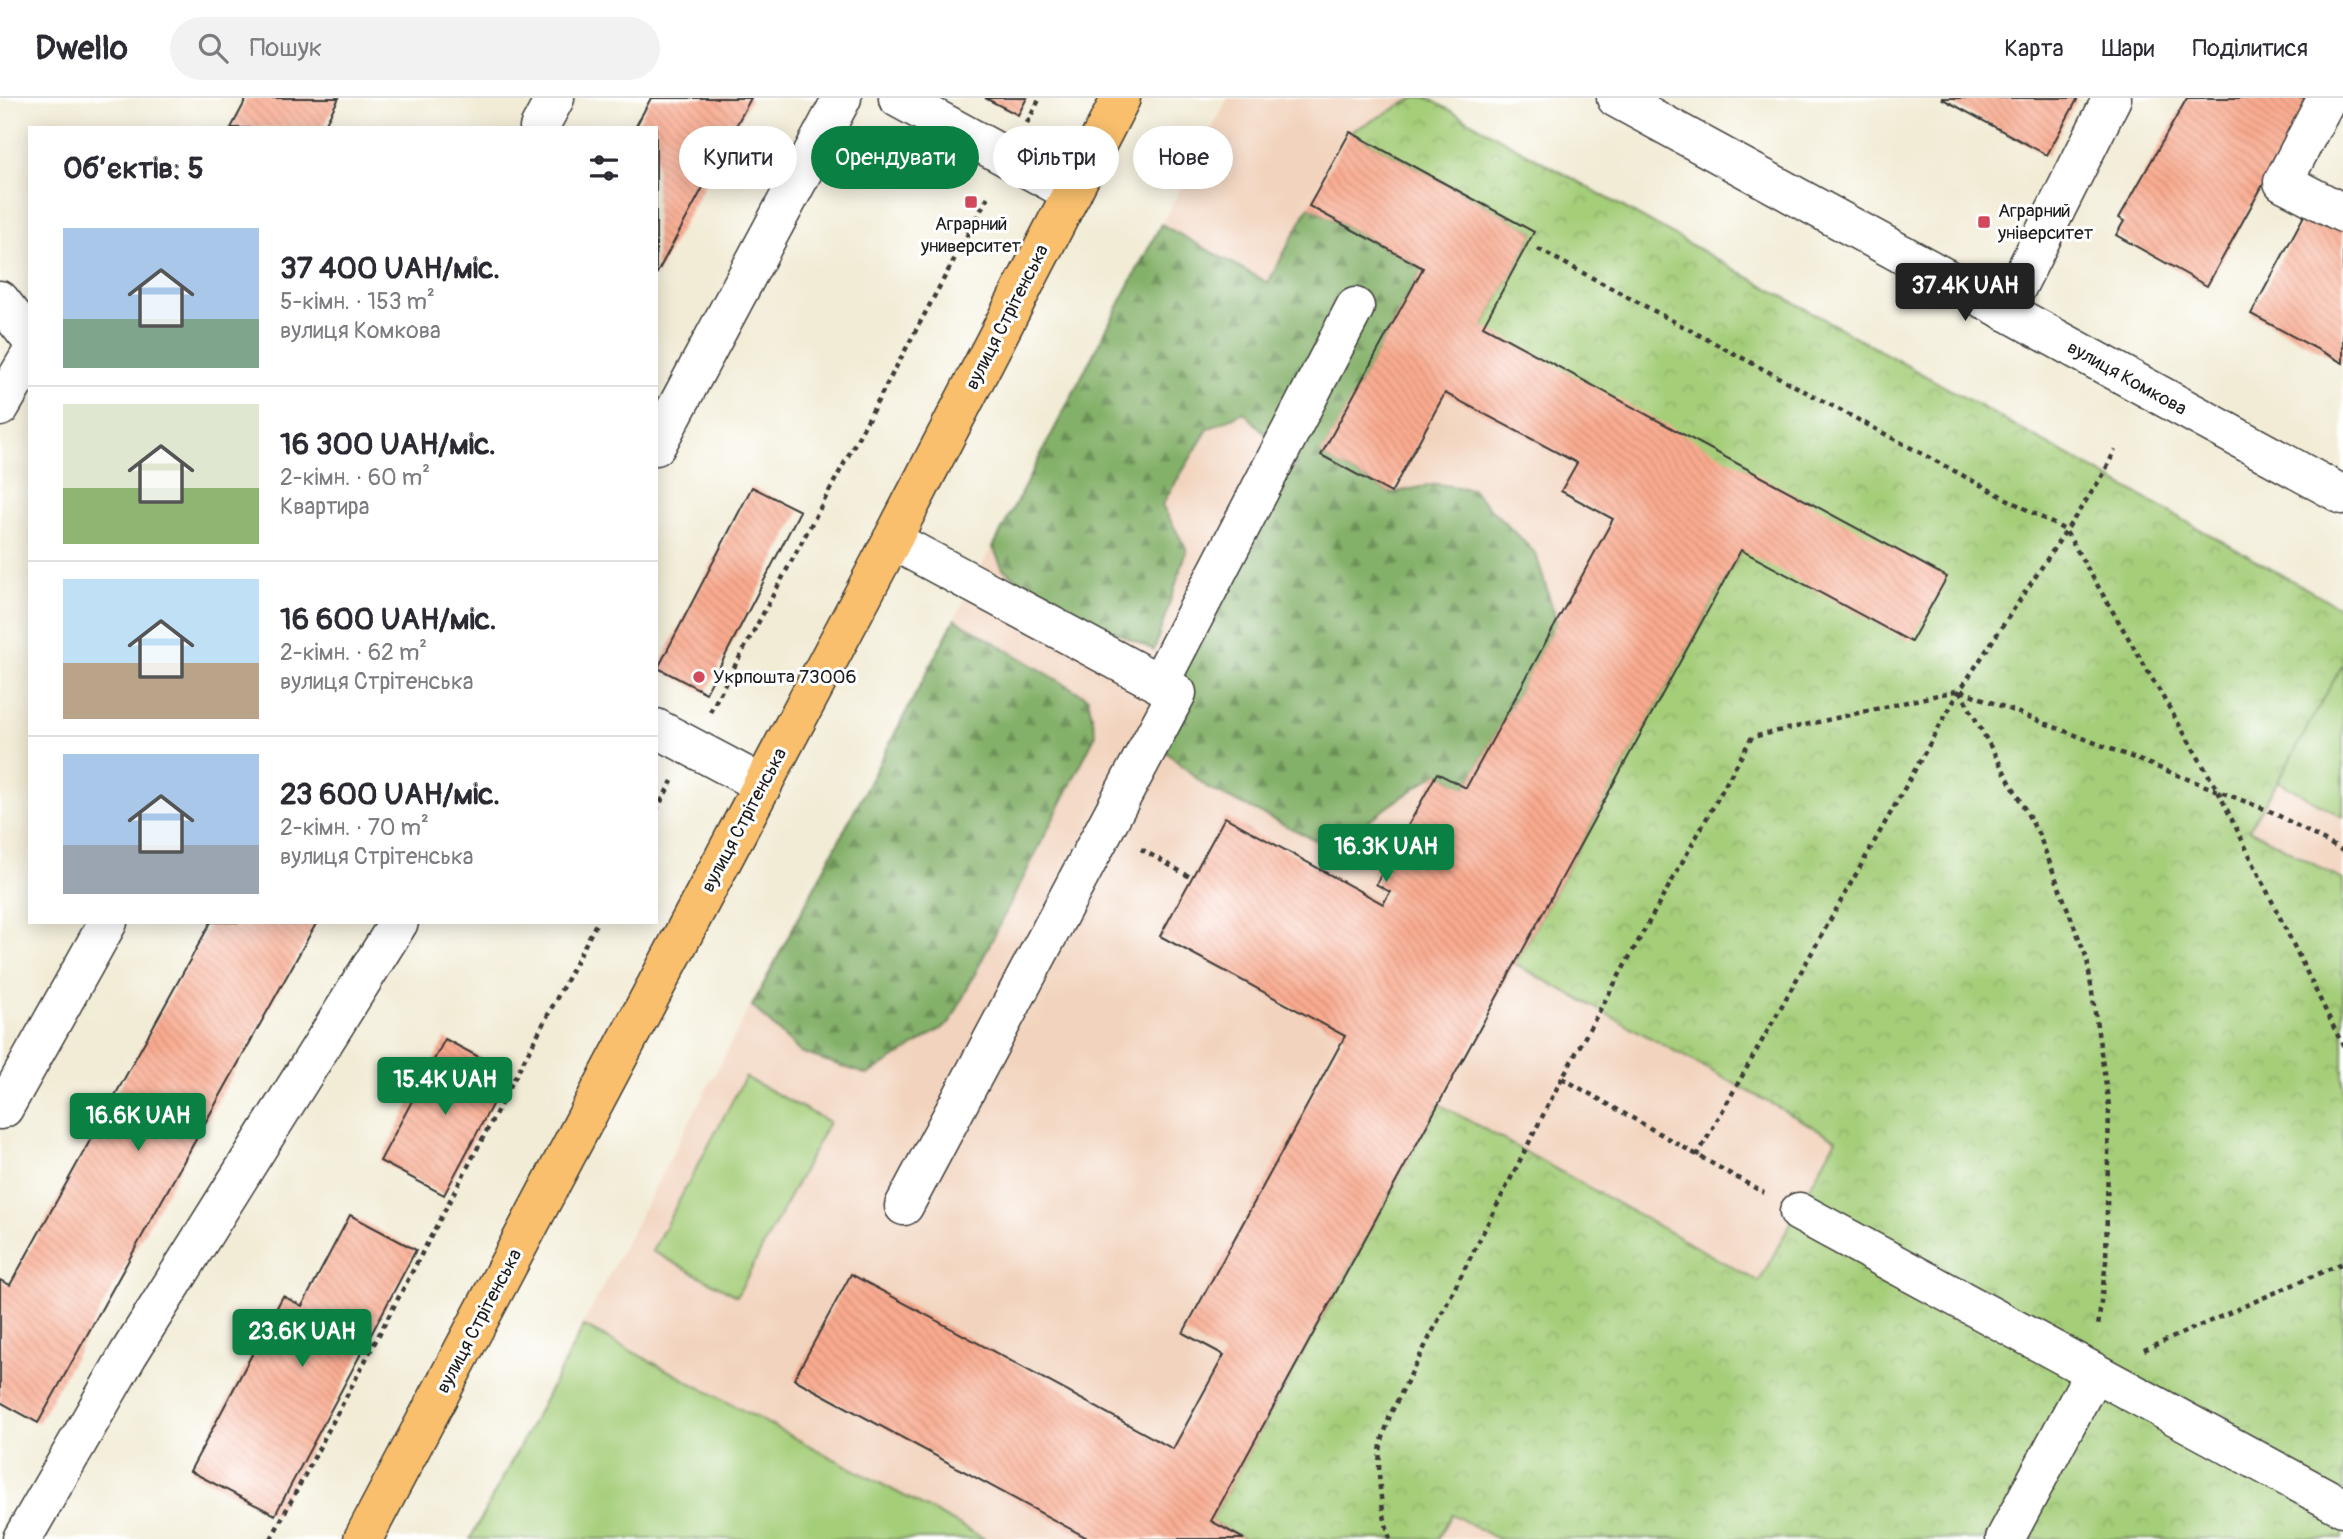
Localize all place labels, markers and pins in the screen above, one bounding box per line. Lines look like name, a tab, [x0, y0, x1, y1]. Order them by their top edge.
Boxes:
marker: Аграрний университет	[963, 194, 979, 210]
place label: Аграрний університет	[1997, 199, 2094, 245]
place label: Аграрний университет	[920, 212, 1022, 258]
marker: Аграрний університет	[1976, 214, 1992, 230]
pin: 37.4K UAH	[1885, 264, 2045, 323]
place label: Укрпошта 73006	[713, 665, 857, 689]
marker: Укрпошта 73006	[691, 669, 707, 685]
pin: 16.3K UAH	[1306, 824, 1466, 884]
pin: 15.4K UAH	[365, 1058, 525, 1117]
pin: 16.6K UAH	[58, 1094, 218, 1153]
pin: 23.6K UAH	[222, 1310, 382, 1369]

